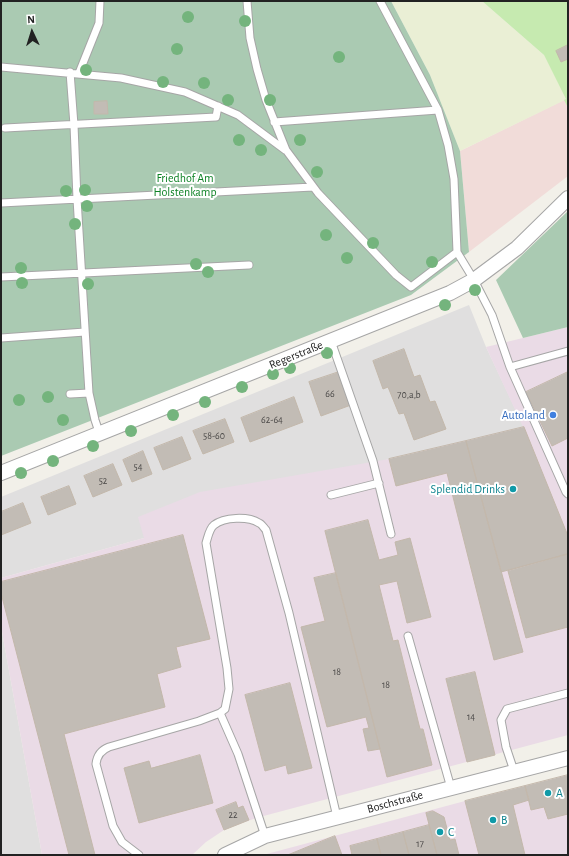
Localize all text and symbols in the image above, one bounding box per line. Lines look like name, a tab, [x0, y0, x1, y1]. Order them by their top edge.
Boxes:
north arrow	[12, 12, 52, 52]
text: N	[27, 14, 35, 25]
park label: Friedhof Am Holstenkamp	[153, 171, 217, 199]
street label: Regerstraße	[267, 338, 325, 372]
house number: 66	[325, 388, 335, 400]
house number: 70,a,b	[397, 389, 421, 401]
place label: Autoland	[502, 408, 545, 422]
marker: Autoland	[548, 410, 558, 420]
house number: 62-64	[261, 414, 283, 426]
house number: 58-60	[203, 430, 225, 442]
house number: 54	[134, 461, 142, 473]
house number: 52	[99, 475, 107, 487]
place label: Splendid Drinks	[431, 482, 505, 496]
marker: Splendid Drinks	[508, 484, 518, 494]
house number: 18	[333, 666, 341, 678]
house number: 18	[382, 679, 390, 691]
house number: 14	[467, 711, 475, 723]
place label: A	[556, 786, 563, 800]
street label: Boschstraße	[365, 788, 425, 816]
marker: A	[543, 788, 553, 798]
house number: 22	[228, 809, 238, 821]
place label: B	[501, 813, 507, 827]
marker: B	[488, 815, 498, 825]
place label: C	[448, 825, 454, 839]
marker: C	[435, 827, 445, 837]
house number: 17	[416, 838, 424, 850]

